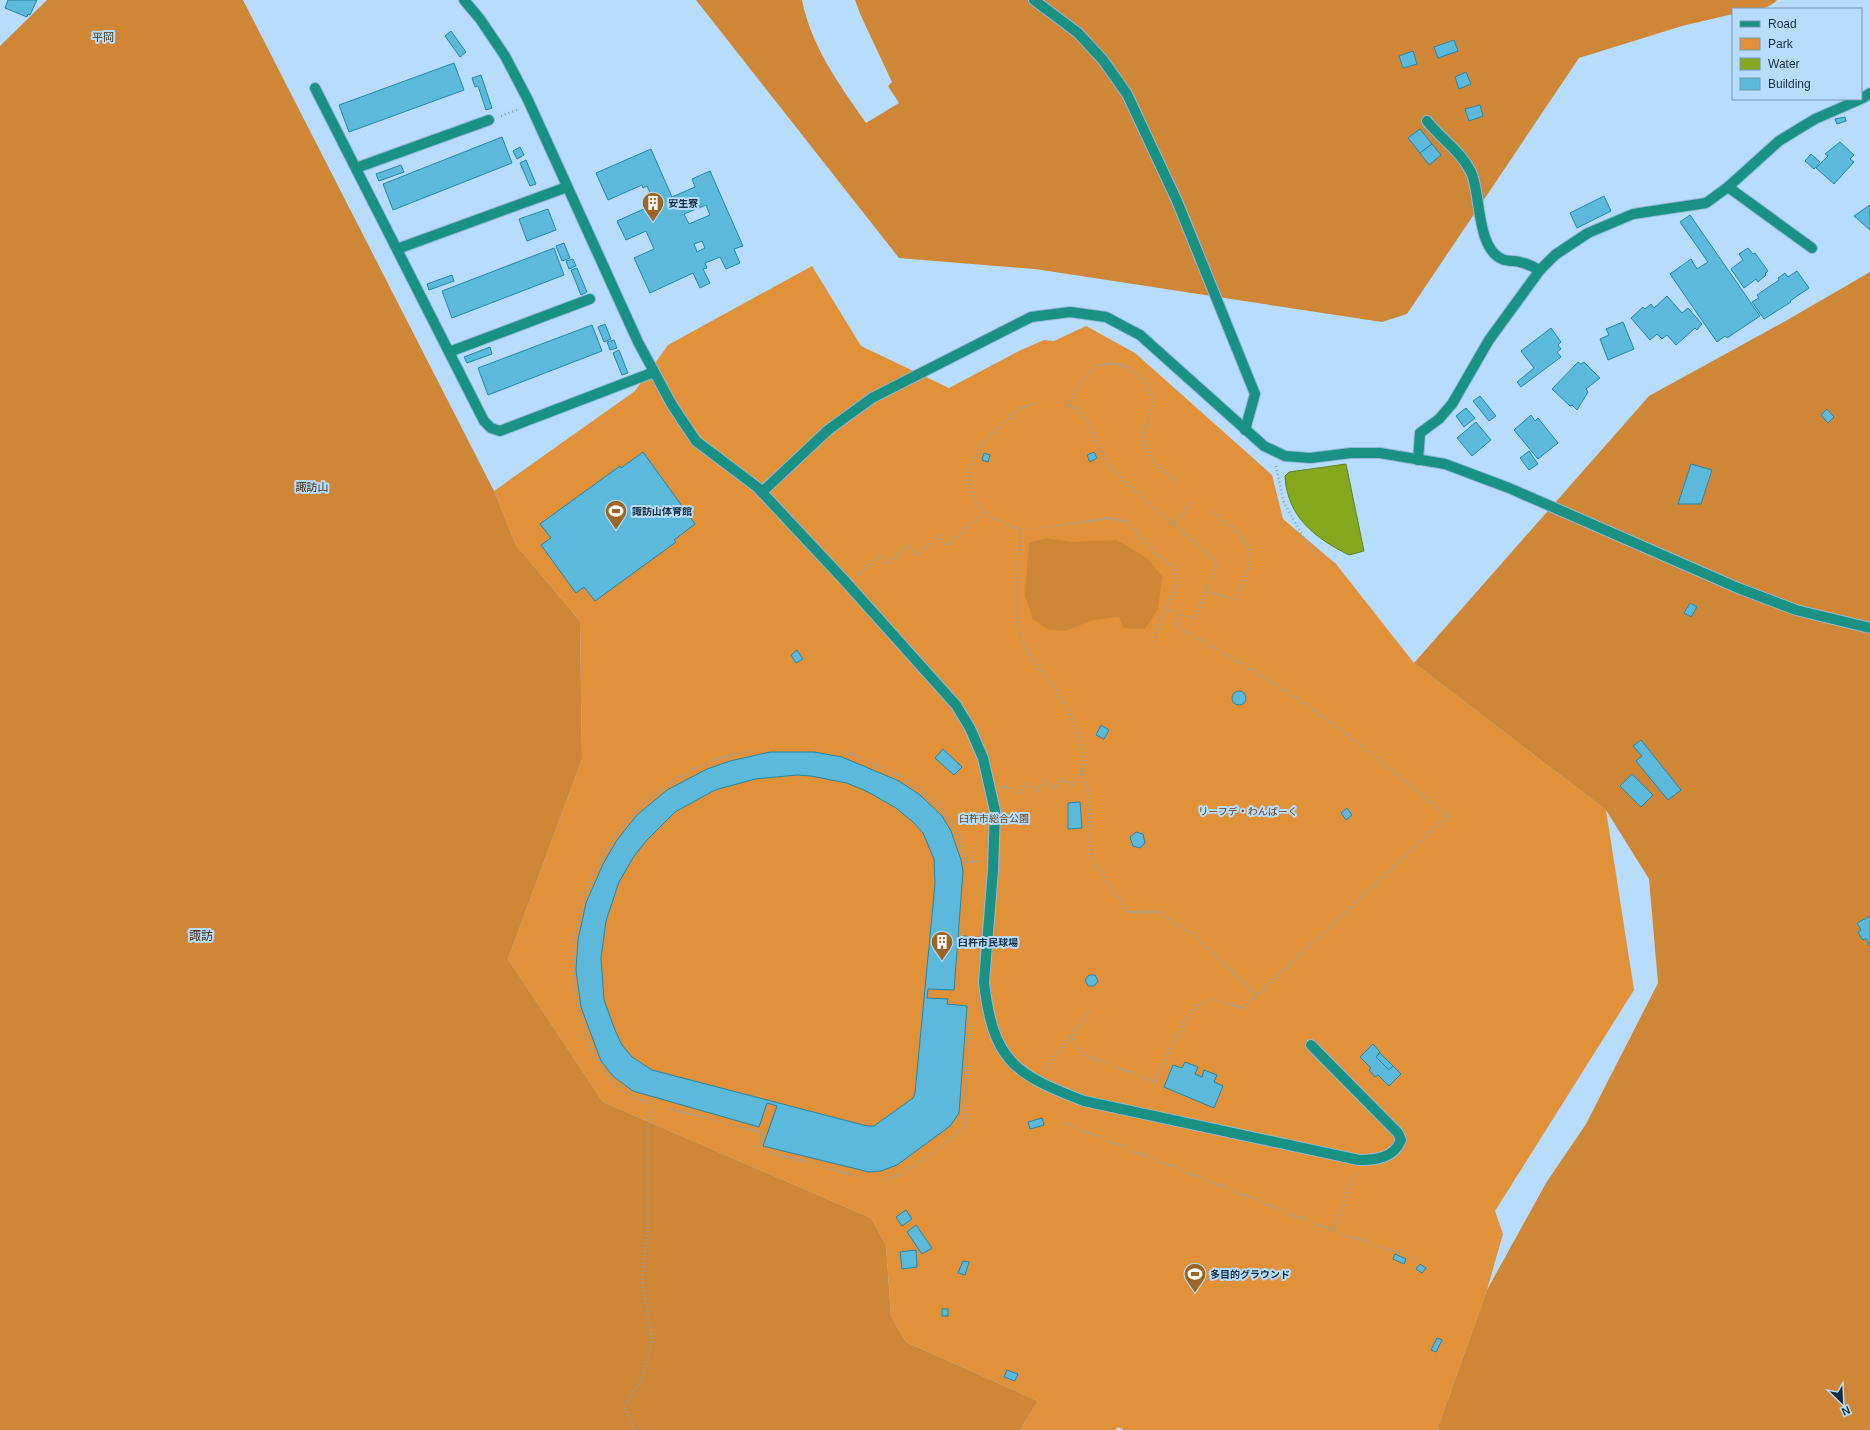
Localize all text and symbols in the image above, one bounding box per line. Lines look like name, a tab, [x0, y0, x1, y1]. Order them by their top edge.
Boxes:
legend	[1732, 8, 1862, 100]
text: Road	[1768, 17, 1797, 31]
district label: 平岡	[92, 31, 114, 43]
text: Park	[1768, 37, 1794, 51]
text: Water	[1768, 57, 1800, 71]
text: Building	[1768, 77, 1811, 91]
building icon: 安生寮	[640, 190, 666, 223]
place label: 安生寮	[668, 198, 698, 209]
district label: 諏訪山	[296, 481, 329, 493]
sports icon: 諏訪山体育館	[603, 498, 629, 531]
place label: 諏訪山体育館	[632, 506, 692, 517]
park label: リーフデ・わんぱーく	[1198, 806, 1298, 817]
park label: 臼杵市総合公園	[959, 813, 1029, 824]
district label: 諏訪	[189, 929, 213, 943]
building icon: 臼杵市民球場	[929, 929, 955, 962]
place label: 臼杵市民球場	[958, 937, 1018, 948]
sports icon: 多目的グラウンド	[1182, 1261, 1208, 1294]
place label: 多目的グラウンド	[1210, 1269, 1290, 1280]
north arrow	[1822, 1382, 1862, 1422]
text: N	[1840, 1404, 1852, 1418]

